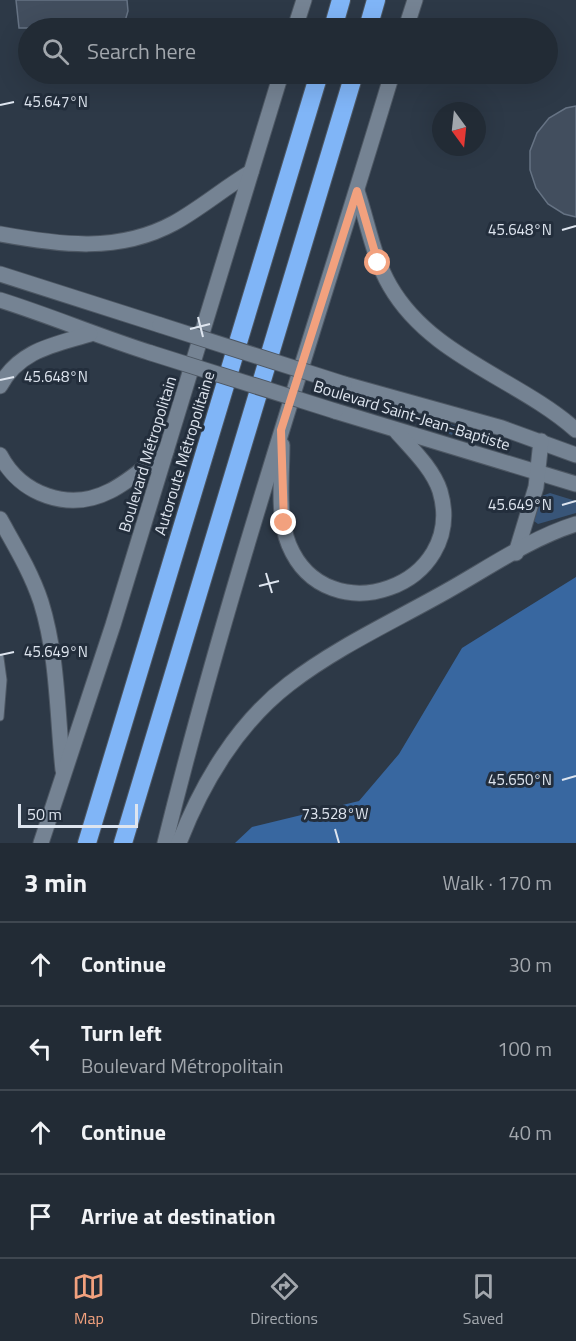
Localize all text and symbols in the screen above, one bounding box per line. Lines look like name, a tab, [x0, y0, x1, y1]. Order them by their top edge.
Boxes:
search box	[18, 18, 558, 84]
text: Search here	[87, 34, 196, 68]
icon: search	[39, 35, 72, 68]
text: 45.647°N	[24, 90, 88, 113]
north arrow	[432, 102, 486, 156]
text: 45.648°N	[488, 218, 552, 241]
route start	[364, 249, 390, 275]
text: 45.648°N	[24, 365, 88, 388]
street label: Autoroute Métropolitaine	[148, 368, 220, 538]
street label: Boulevard Métropolitain	[112, 373, 182, 535]
street label: Boulevard Saint-Jean-Baptiste	[311, 374, 513, 456]
text: 45.649°N	[488, 493, 552, 516]
route end	[270, 509, 296, 535]
text: 45.649°N	[24, 640, 88, 663]
text: 45.650°N	[488, 768, 552, 791]
scale bar	[18, 801, 138, 828]
text: 50 m	[27, 802, 62, 826]
text: 73.528°W	[302, 802, 368, 825]
text: 3 min	[24, 863, 87, 902]
text: Walk · 170 m	[443, 867, 552, 898]
text: Continue	[81, 947, 166, 981]
icon: ahead	[24, 948, 57, 981]
text: 30 m	[508, 949, 552, 980]
text: Turn left	[81, 1016, 162, 1050]
icon: left	[24, 1032, 57, 1065]
text: 100 m	[497, 1033, 552, 1064]
text: Boulevard Métropolitain	[81, 1050, 283, 1081]
text: Continue	[81, 1115, 166, 1149]
icon: ahead	[24, 1116, 57, 1149]
text: 40 m	[508, 1117, 552, 1148]
text: Arrive at destination	[81, 1199, 276, 1233]
icon: arrive	[24, 1200, 57, 1233]
tab: Map	[72, 1270, 105, 1330]
tab: Directions	[250, 1270, 318, 1330]
tab: Saved	[463, 1270, 504, 1330]

